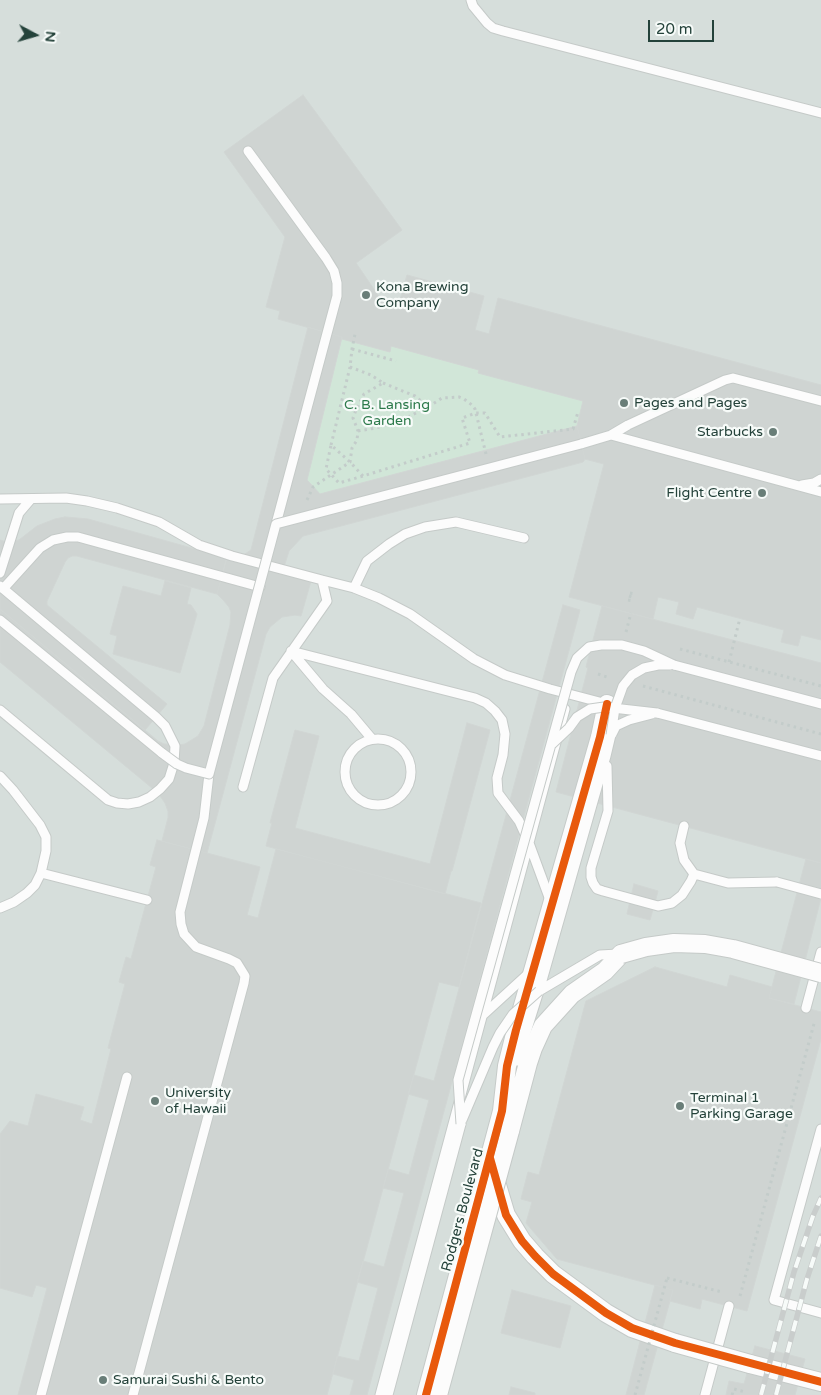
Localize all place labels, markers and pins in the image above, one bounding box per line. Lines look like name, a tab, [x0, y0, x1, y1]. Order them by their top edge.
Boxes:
place label: Kona Brewing Company	[376, 279, 468, 312]
marker: Kona Brewing Company	[360, 289, 372, 301]
place label: Pages and Pages	[634, 395, 747, 411]
marker: Pages and Pages	[618, 397, 630, 409]
place label: Starbucks	[697, 424, 763, 440]
marker: Starbucks	[767, 426, 779, 438]
place label: Flight Centre	[666, 485, 752, 501]
marker: Flight Centre	[756, 487, 768, 499]
place label: University of Hawaii	[165, 1085, 231, 1118]
place label: Terminal 1 Parking Garage	[690, 1090, 793, 1122]
marker: University of Hawaii	[149, 1095, 161, 1107]
marker: Terminal 1 Parking Garage	[674, 1100, 686, 1112]
place label: Samurai Sushi & Bento	[113, 1372, 264, 1388]
marker: Samurai Sushi & Bento	[97, 1374, 109, 1386]

